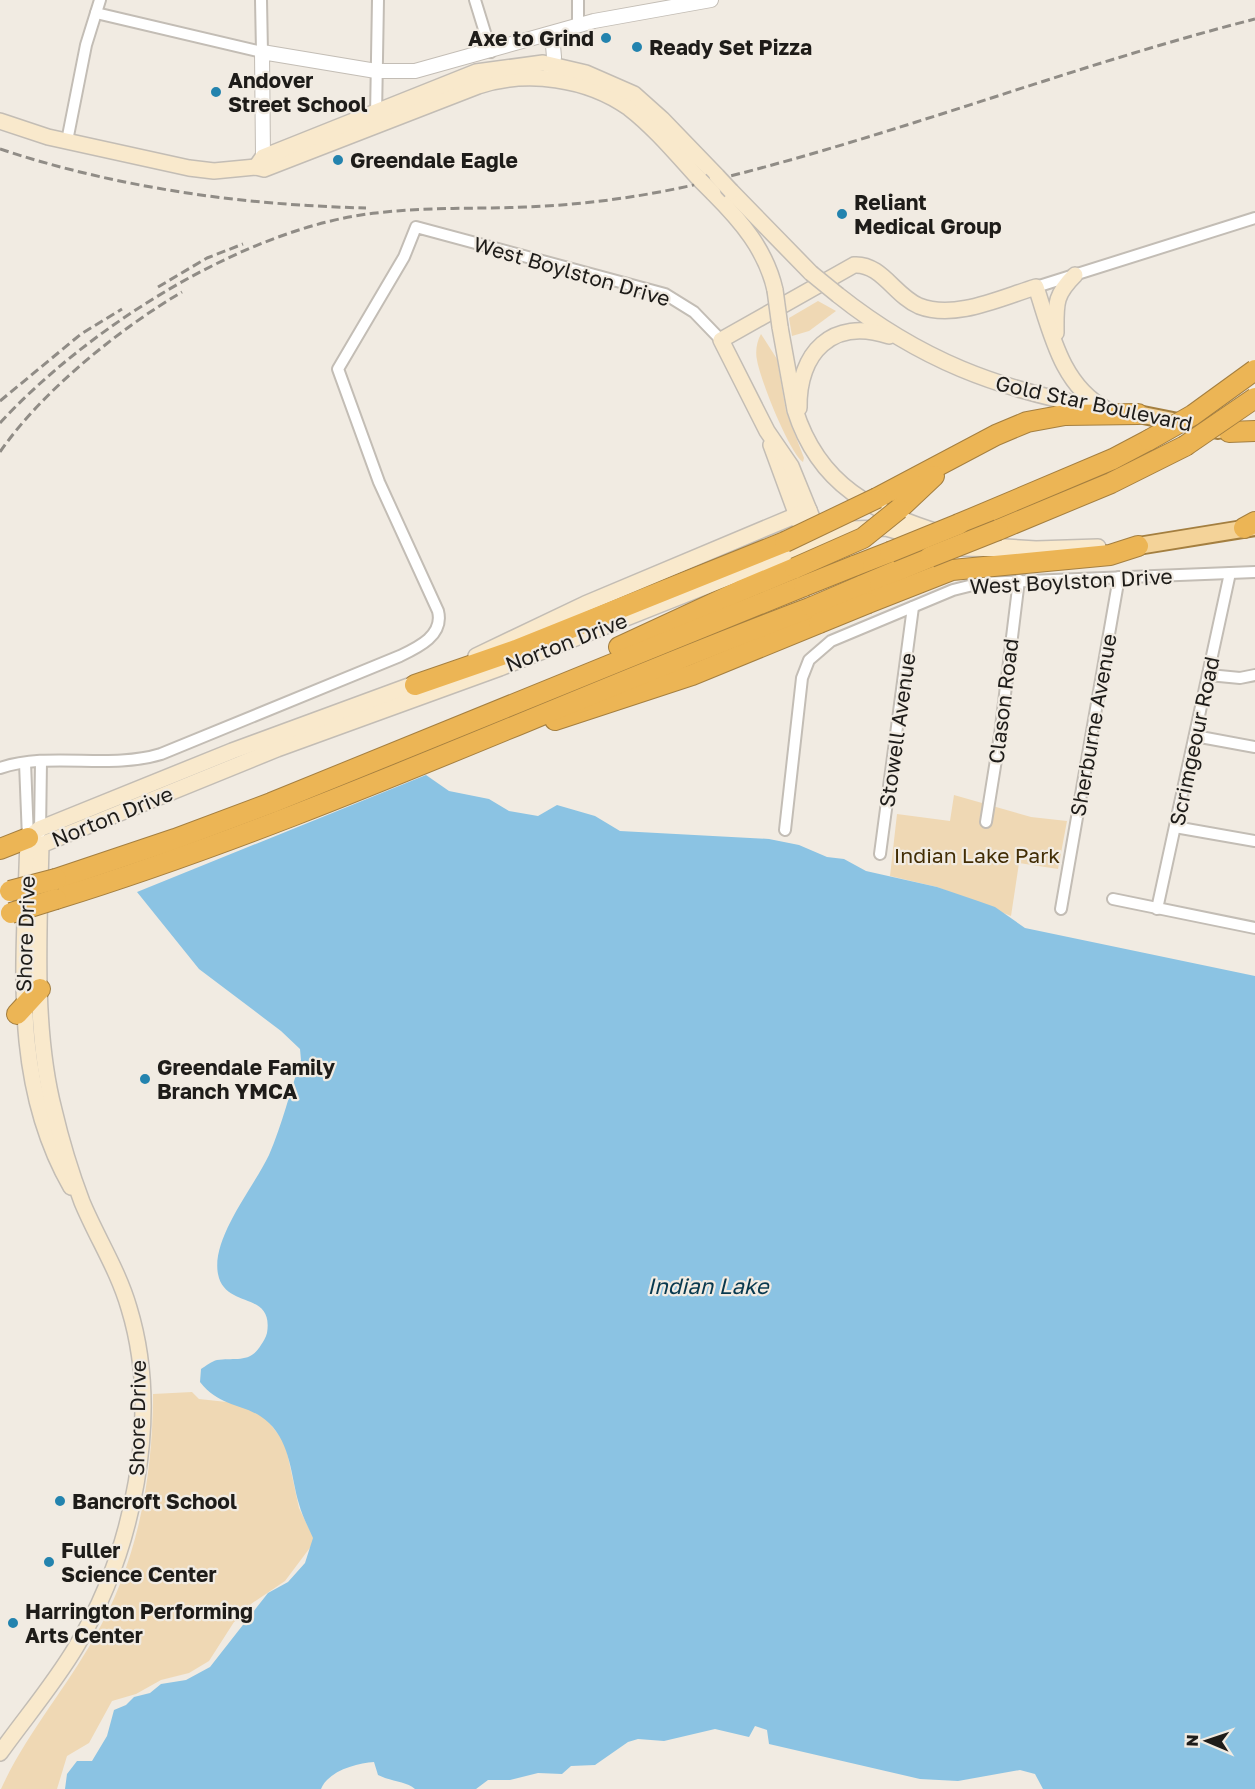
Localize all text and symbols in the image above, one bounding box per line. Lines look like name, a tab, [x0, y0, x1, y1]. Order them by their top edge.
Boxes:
place label: Axe to Grind	[468, 25, 594, 51]
marker: Axe to Grind	[599, 31, 613, 45]
place label: Ready Set Pizza	[649, 34, 812, 60]
marker: Ready Set Pizza	[630, 40, 644, 54]
place label: Andover Street School	[228, 67, 368, 117]
marker: Andover Street School	[209, 85, 223, 99]
place label: Greendale Eagle	[350, 147, 518, 173]
marker: Greendale Eagle	[331, 153, 345, 167]
place label: Reliant Medical Group	[854, 189, 1002, 239]
marker: Reliant Medical Group	[835, 207, 849, 221]
street label: West Boylston Drive	[471, 230, 673, 312]
street label: Gold Star Boulevard	[993, 369, 1195, 437]
street label: West Boylston Drive	[969, 563, 1173, 599]
street label: Norton Drive	[501, 607, 631, 677]
street label: Sherburne Avenue	[1064, 632, 1122, 818]
street label: Clason Road	[982, 637, 1024, 765]
street label: Stowell Avenue	[873, 651, 921, 809]
street label: Scrimgeour Road	[1163, 654, 1225, 828]
street label: Norton Drive	[48, 780, 176, 852]
park label: Indian Lake Park	[894, 842, 1060, 868]
street label: Shore Drive	[10, 875, 40, 993]
place label: Greendale Family Branch YMCA	[157, 1054, 335, 1104]
marker: Greendale Family Branch YMCA	[138, 1072, 152, 1086]
water label: Indian Lake	[647, 1272, 771, 1299]
street label: Shore Drive	[123, 1360, 151, 1476]
place label: Bancroft School	[72, 1488, 237, 1514]
marker: Bancroft School	[53, 1494, 67, 1508]
place label: Fuller Science Center	[61, 1537, 217, 1587]
marker: Fuller Science Center	[42, 1555, 56, 1569]
place label: Harrington Performing Arts Center	[25, 1598, 253, 1648]
marker: Harrington Performing Arts Center	[6, 1616, 20, 1630]
north arrow	[1177, 1711, 1237, 1771]
text: N	[1182, 1734, 1202, 1747]

